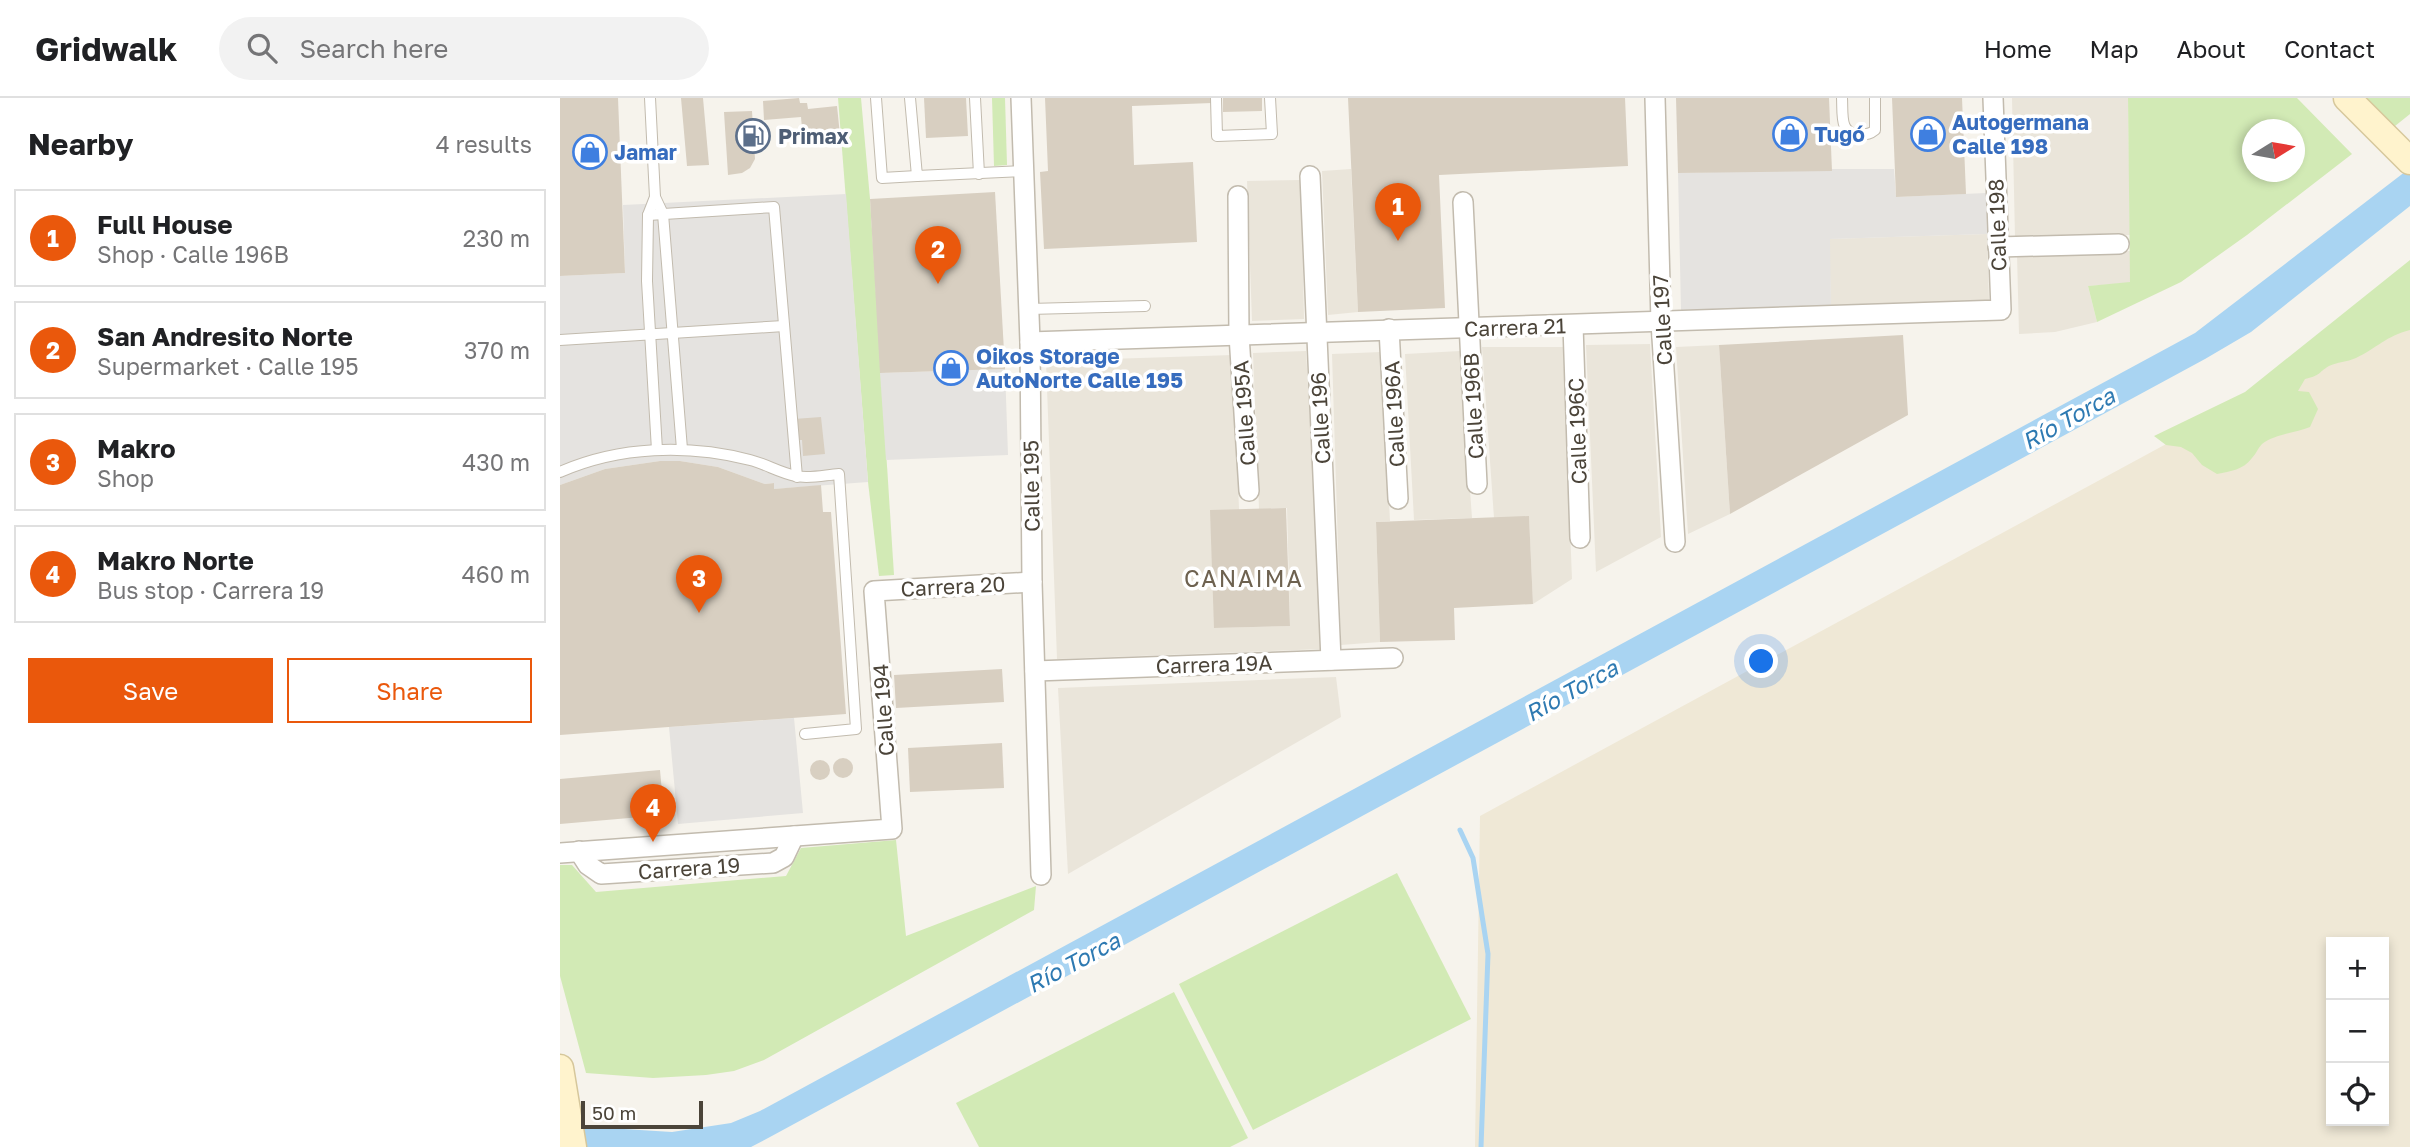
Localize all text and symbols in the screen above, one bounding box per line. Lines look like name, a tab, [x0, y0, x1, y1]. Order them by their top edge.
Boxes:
search box	[219, 17, 709, 80]
text: Gridwalk	[35, 29, 177, 68]
icon: search	[243, 29, 281, 67]
text: Search here	[299, 33, 448, 64]
text: Home	[1984, 34, 2052, 63]
text: Map	[2090, 34, 2139, 63]
text: About	[2177, 34, 2246, 63]
text: Contact	[2284, 34, 2375, 63]
place label: Autogermana Calle 198	[1952, 109, 2089, 159]
shop icon: Tugó	[1771, 115, 1809, 153]
shop icon: Autogermana Calle 198	[1909, 115, 1947, 153]
fuel station icon: Primax	[734, 117, 772, 155]
north arrow	[2242, 119, 2305, 182]
place label: Tugó	[1814, 121, 1865, 147]
place label: Primax	[778, 123, 849, 149]
text: Nearby	[28, 126, 133, 162]
text: 4 results	[436, 130, 532, 158]
shop icon: Jamar	[571, 133, 609, 171]
place label: Jamar	[614, 139, 677, 165]
street label: Calle 198	[1982, 178, 2012, 272]
pin: 1	[1375, 183, 1421, 241]
text: Full House	[97, 209, 233, 240]
text: 1	[47, 224, 59, 252]
text: 230 m	[463, 224, 530, 252]
pin: 2	[915, 226, 961, 284]
text: Shop · Calle 196B	[97, 240, 289, 268]
street label: Calle 197	[1647, 274, 1677, 366]
street label: Carrera 21	[1464, 312, 1566, 342]
text: San Andresito Norte	[97, 321, 353, 352]
text: 2	[46, 336, 60, 364]
text: 370 m	[464, 336, 530, 364]
place label: Oikos Storage AutoNorte Calle 195	[976, 343, 1183, 393]
shop icon: Oikos Storage AutoNorte Calle 195	[932, 349, 970, 387]
text: Supermarket · Calle 195	[97, 352, 359, 380]
street label: Calle 196B	[1457, 352, 1489, 460]
street label: Calle 195A	[1227, 359, 1261, 467]
street label: Calle 196A	[1378, 360, 1410, 468]
street label: Calle 196	[1305, 371, 1335, 465]
street label: Calle 196C	[1562, 377, 1592, 485]
water label: Río Torca	[2017, 381, 2120, 455]
text: Makro	[97, 433, 176, 464]
street label: Calle 195	[1017, 440, 1045, 532]
text: 3	[46, 448, 60, 476]
text: 430 m	[462, 448, 530, 476]
text: Shop	[97, 464, 154, 492]
text: Makro Norte	[97, 545, 254, 576]
pin: 3	[676, 555, 722, 613]
text: 4	[46, 560, 60, 588]
text: 460 m	[462, 560, 530, 588]
district label: CANAIMA	[1184, 564, 1304, 592]
street label: Carrera 20	[900, 570, 1006, 602]
text: Bus stop · Carrera 19	[97, 576, 324, 604]
your location	[1744, 644, 1778, 678]
street label: Carrera 19A	[1155, 649, 1273, 679]
water label: Río Torca	[1520, 653, 1623, 727]
button: Save	[28, 658, 273, 723]
button: Share	[287, 658, 532, 723]
street label: Calle 194	[867, 663, 899, 757]
pin: 4	[630, 784, 676, 842]
street label: Carrera 19	[637, 851, 741, 885]
water label: Río Torca	[1022, 925, 1125, 998]
map controls	[2326, 937, 2389, 1126]
button: +	[2326, 937, 2389, 1000]
button: −	[2326, 1000, 2389, 1063]
button: locate	[2326, 1063, 2389, 1126]
scale bar	[581, 1098, 704, 1130]
text: 50 m	[592, 1101, 636, 1124]

